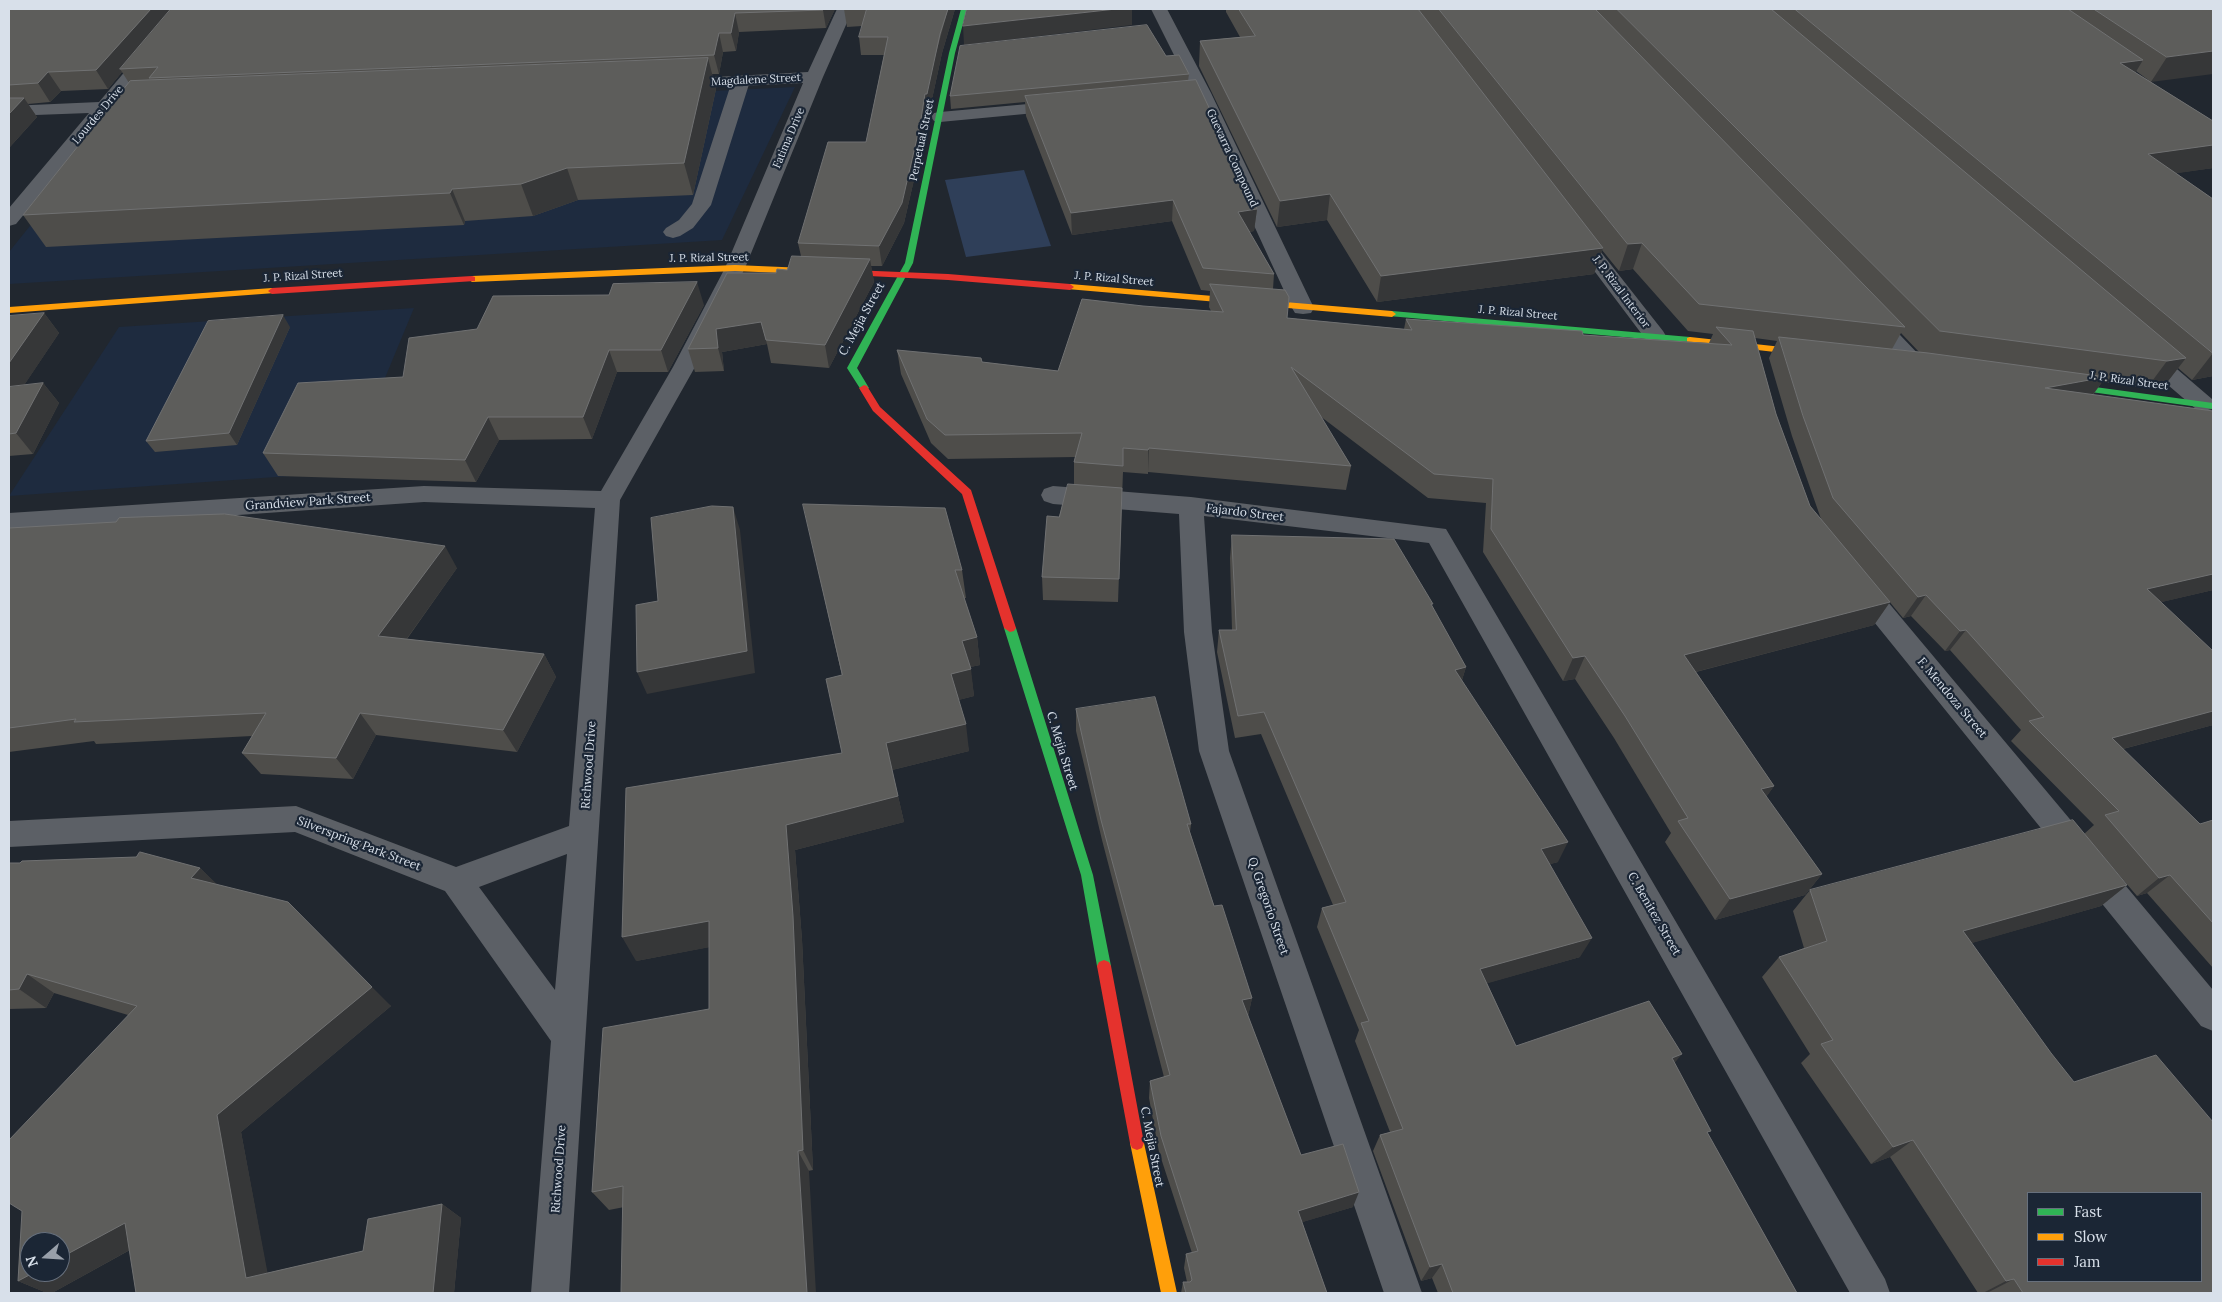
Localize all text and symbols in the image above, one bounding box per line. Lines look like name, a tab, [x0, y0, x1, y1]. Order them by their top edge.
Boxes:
street label: Magdalene Street	[711, 71, 801, 89]
street label: Lourdes Drive	[70, 83, 126, 147]
street label: Perpetual Street	[907, 98, 937, 182]
street label: Fatima Drive	[770, 106, 808, 170]
street label: Guevarra Compound	[1203, 107, 1261, 209]
street label: J. P. Rizal Street	[669, 251, 749, 265]
street label: J. P. Rizal Interior	[1589, 253, 1653, 331]
street label: J. P. Rizal Street	[263, 267, 343, 285]
street label: J. P. Rizal Street	[1074, 269, 1154, 289]
street label: C. Mejia Street	[836, 280, 888, 358]
street label: J. P. Rizal Street	[1478, 303, 1558, 323]
street label: J. P. Rizal Street	[2089, 369, 2169, 393]
street label: Grandview Park Street	[245, 490, 371, 514]
street label: Fajardo Street	[1205, 501, 1285, 525]
street label: F. Mendoza Street	[1914, 655, 1990, 741]
street label: C. Mejia Street	[1043, 710, 1081, 792]
street label: Richwood Drive	[579, 720, 599, 810]
street label: Silverspring Park Street	[295, 814, 423, 874]
street label: Q. Gregorio Street	[1245, 855, 1291, 957]
street label: C. Benitez Street	[1624, 870, 1684, 958]
street label: C. Mejia Street	[1137, 1105, 1167, 1189]
street label: Richwood Drive	[549, 1124, 569, 1214]
legend	[2027, 1192, 2202, 1282]
text: Fast	[2074, 1202, 2102, 1221]
text: Slow	[2074, 1227, 2107, 1246]
north arrow	[20, 1232, 70, 1282]
text: Jam	[2074, 1252, 2101, 1271]
text: N	[21, 1254, 42, 1270]

